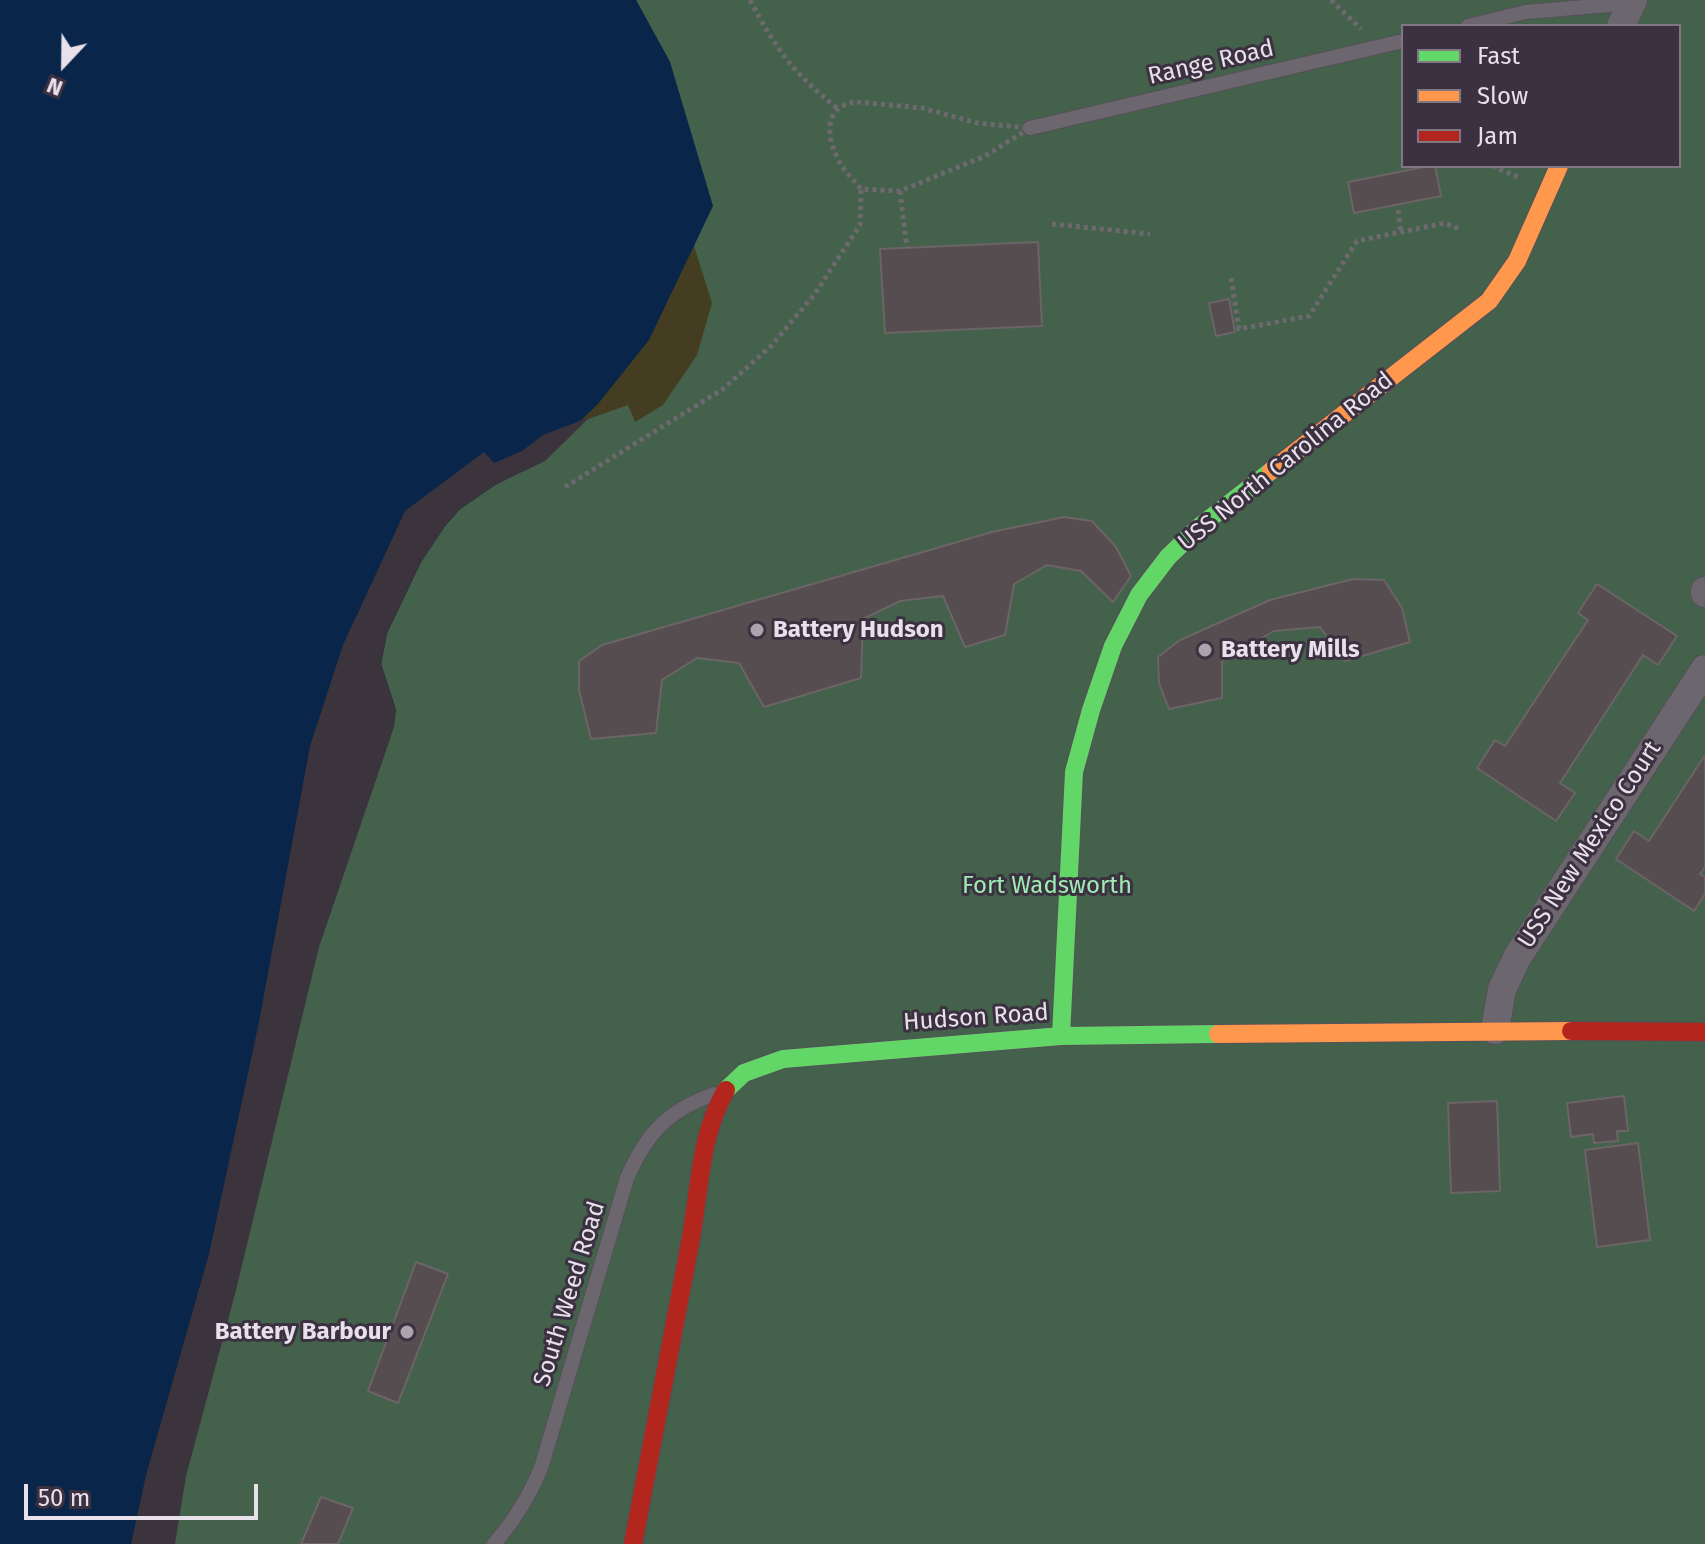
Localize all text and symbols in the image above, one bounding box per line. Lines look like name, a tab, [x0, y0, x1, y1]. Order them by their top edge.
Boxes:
north arrow	[24, 24, 104, 104]
legend	[1401, 24, 1681, 168]
street label: Range Road	[1145, 35, 1277, 91]
text: Fast	[1477, 42, 1520, 70]
text: N	[43, 71, 67, 102]
text: Slow	[1477, 82, 1528, 110]
text: Jam	[1477, 122, 1518, 150]
street label: USS North Carolina Road	[1173, 366, 1399, 558]
place label: Battery Hudson	[773, 616, 944, 644]
marker: Battery Hudson	[748, 621, 766, 639]
place label: Battery Mills	[1221, 636, 1360, 664]
marker: Battery Mills	[1196, 641, 1214, 659]
street label: USS New Mexico Court	[1512, 736, 1668, 954]
park label: Fort Wadsworth	[962, 872, 1132, 900]
street label: Hudson Road	[902, 999, 1050, 1037]
street label: South Weed Road	[528, 1198, 612, 1390]
place label: Battery Barbour	[215, 1318, 391, 1346]
marker: Battery Barbour	[398, 1323, 416, 1341]
scale bar	[28, 1468, 262, 1518]
text: 50 m	[38, 1484, 90, 1512]

